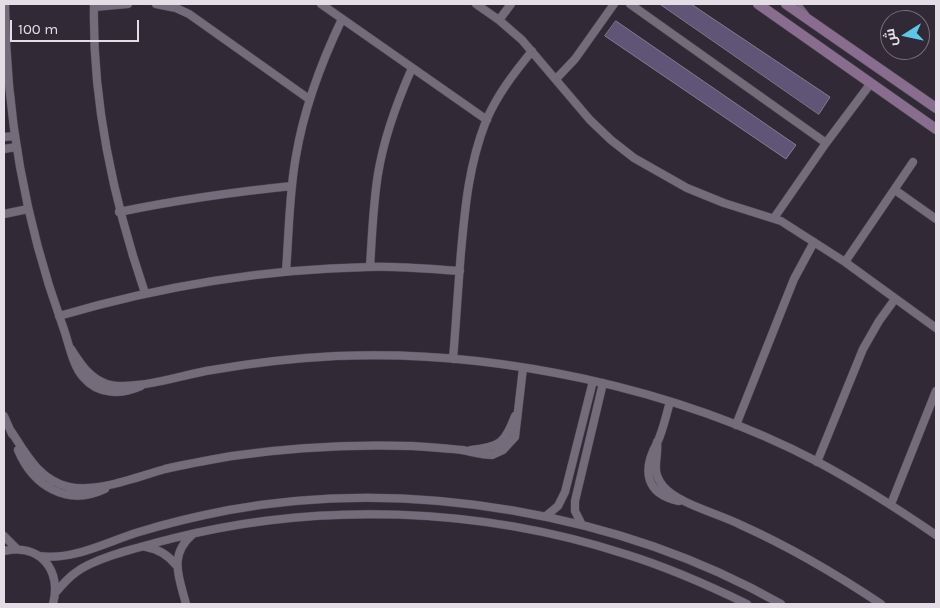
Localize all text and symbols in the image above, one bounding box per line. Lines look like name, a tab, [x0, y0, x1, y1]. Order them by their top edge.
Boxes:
scale bar	[12, 10, 141, 42]
north arrow	[880, 10, 930, 60]
text: 100 m	[18, 20, 58, 38]
text: ش	[881, 27, 901, 48]

